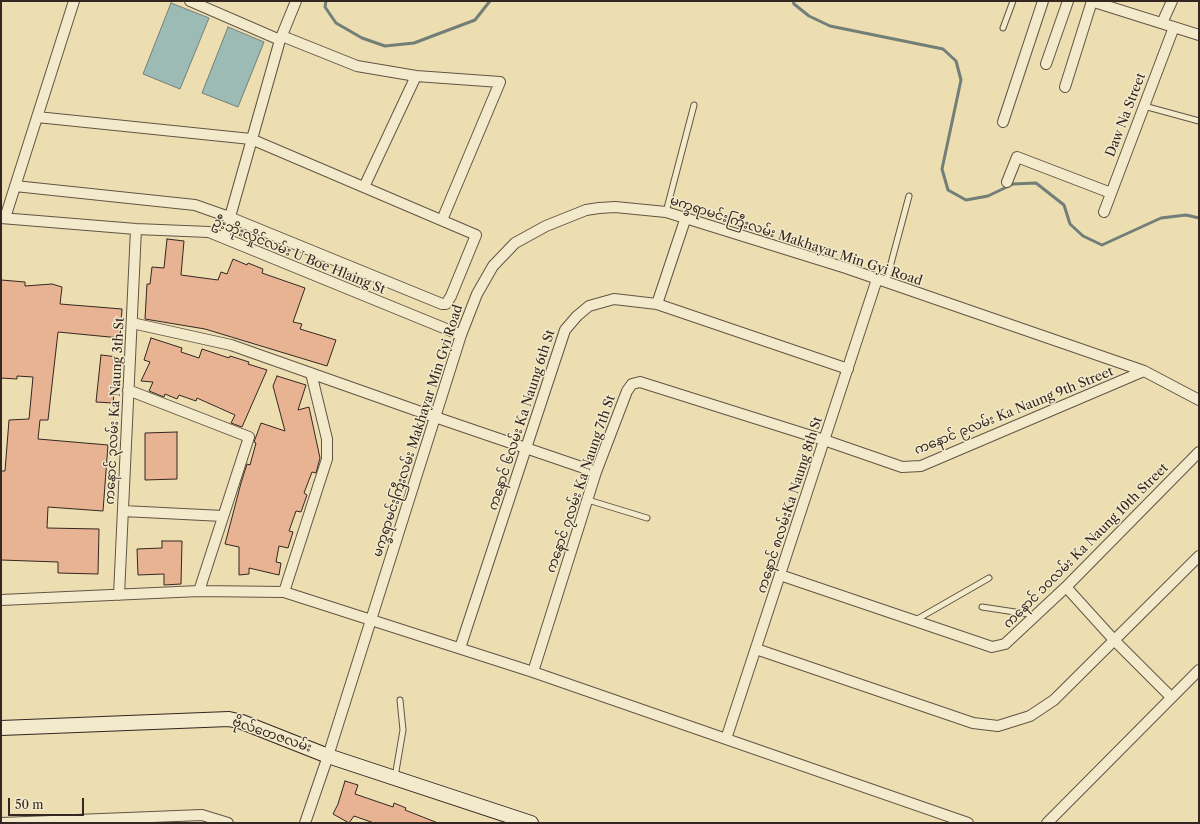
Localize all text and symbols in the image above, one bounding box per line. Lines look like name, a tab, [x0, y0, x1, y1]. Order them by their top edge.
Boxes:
street label: Daw Na Street	[1103, 71, 1149, 159]
street label: မက္ခရာမင်းကြီးလမ်း Makhayar Min Gyi Road	[668, 193, 924, 289]
street label: ဦးဘိုးလှိုင်လမ်း U Boe Hlaing St	[210, 214, 388, 298]
street label: မက္ခရာမင်းကြီးလမ်း Makhayar Min Gyi Road	[370, 303, 466, 559]
street label: ကနောင် ၃လမ်း Ka Naung 3th St	[102, 317, 128, 505]
street label: ကနောင် ၆လမ်း Ka Naung 6th St	[485, 328, 559, 512]
street label: ကနောင် ၉လမ်း Ka Naung 9th Street	[912, 364, 1116, 458]
street label: ကနောင် ၇လမ်း Ka Naung 7th St	[543, 393, 619, 575]
street label: ကနောင် ၈လမ်းKa Naung 8th St	[754, 415, 826, 595]
street label: ကနောင် ၁၀လမ်း Ka Naung 10th Street	[1000, 460, 1172, 632]
street label: ဗိုလ်တေဇလမ်း	[230, 714, 314, 756]
scale bar	[10, 790, 86, 816]
text: 50 m	[15, 797, 44, 812]

